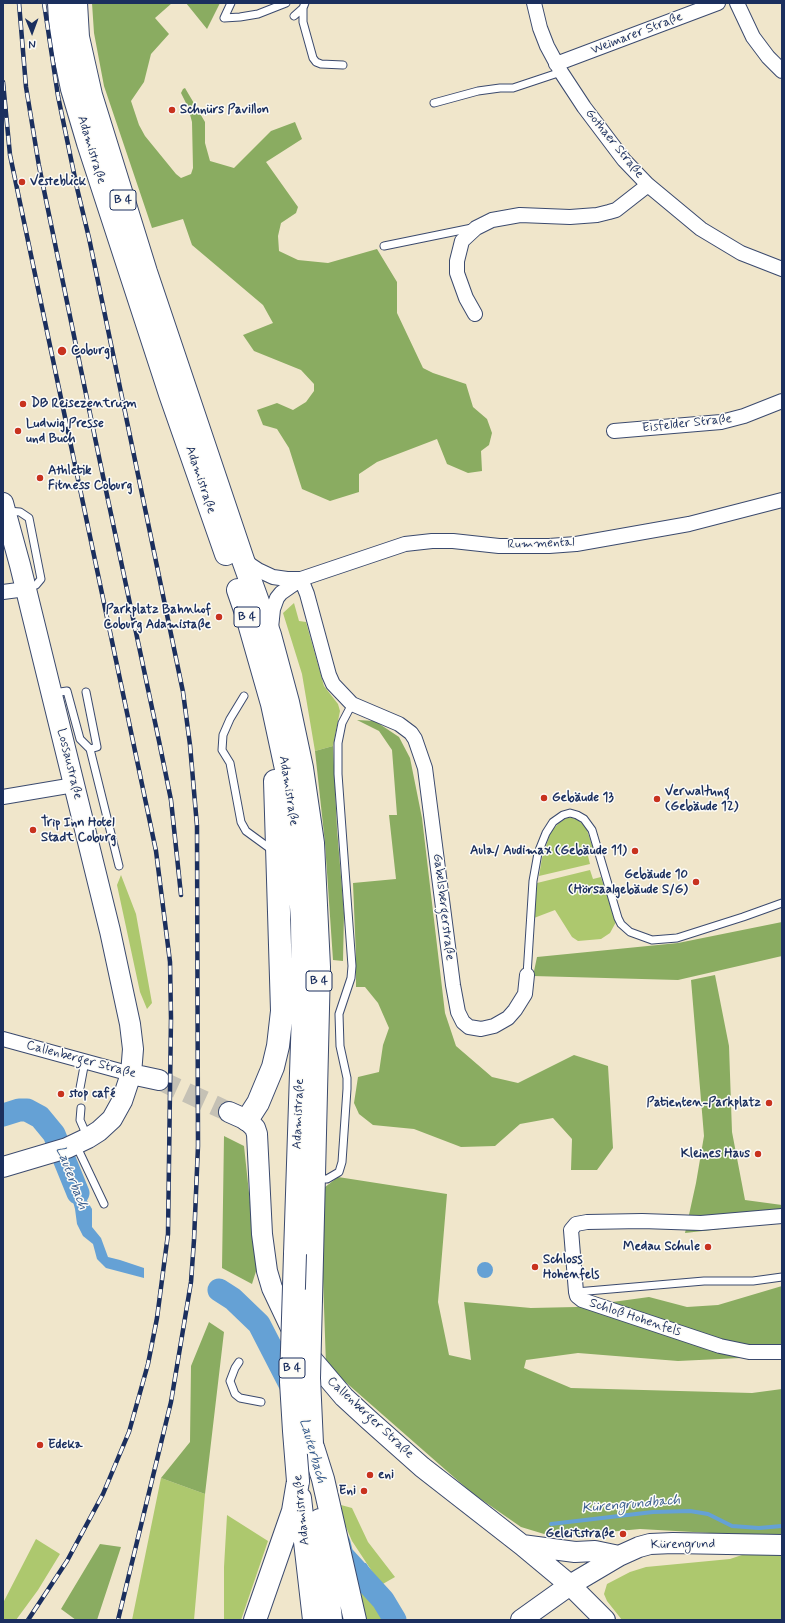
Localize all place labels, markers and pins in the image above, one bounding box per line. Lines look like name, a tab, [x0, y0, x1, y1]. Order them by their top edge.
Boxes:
place label: Schnürs Pavillon	[180, 102, 269, 118]
marker: Schnürs Pavillon	[167, 105, 177, 115]
place label: Vesteblick	[30, 174, 86, 190]
marker: Vesteblick	[17, 177, 27, 187]
place label: Coburg	[71, 343, 110, 359]
marker: Coburg	[56, 345, 68, 357]
place label: DB Reisezentrum	[31, 396, 137, 412]
marker: DB Reisezentrum	[18, 399, 28, 409]
place label: Ludwig Presse und Buch	[26, 416, 104, 447]
marker: Ludwig Presse und Buch	[13, 426, 23, 436]
place label: Athletik Fitness Coburg	[48, 463, 132, 494]
marker: Athletik Fitness Coburg	[35, 473, 45, 483]
place label: Parkplatz Bahnhof Coburg Adamistaße	[104, 602, 211, 633]
marker: Parkplatz Bahnhof Coburg Adamistaße	[214, 612, 224, 622]
place label: Verwaltung (Gebäude 12)	[665, 784, 738, 815]
place label: Gebäude 13	[552, 790, 614, 806]
marker: Gebäude 13	[539, 793, 549, 803]
marker: Verwaltung (Gebäude 12)	[652, 794, 662, 804]
place label: Trip Inn Hotel Stadt Coburg	[41, 815, 116, 846]
marker: Trip Inn Hotel Stadt Coburg	[28, 825, 38, 835]
place label: Aula/ Audimax (Gebäude 11)	[470, 843, 627, 859]
marker: Aula/ Audimax (Gebäude 11)	[630, 846, 640, 856]
place label: Gebäude 10 (Hörsaalgebäude S/G)	[568, 867, 688, 898]
marker: Gebäude 10 (Hörsaalgebäude S/G)	[691, 877, 701, 887]
place label: stop café	[69, 1086, 115, 1102]
marker: stop café	[56, 1089, 66, 1099]
place label: Patienten-Parkplatz	[647, 1095, 761, 1111]
marker: Patienten-Parkplatz	[764, 1098, 774, 1108]
place label: Kleines Haus	[681, 1146, 750, 1162]
marker: Kleines Haus	[753, 1149, 763, 1159]
place label: Medau Schule	[623, 1239, 700, 1255]
marker: Medau Schule	[703, 1242, 713, 1252]
place label: Schloss Hohenfels	[543, 1252, 599, 1283]
marker: Schloss Hohenfels	[530, 1262, 540, 1272]
place label: Edeka	[48, 1437, 83, 1453]
marker: Edeka	[35, 1440, 45, 1450]
place label: eni	[378, 1467, 394, 1483]
marker: eni	[365, 1470, 375, 1480]
place label: Eni	[339, 1483, 356, 1499]
marker: Eni	[359, 1486, 369, 1496]
place label: Geleitstraße	[546, 1526, 615, 1542]
marker: Geleitstraße	[618, 1529, 628, 1539]

